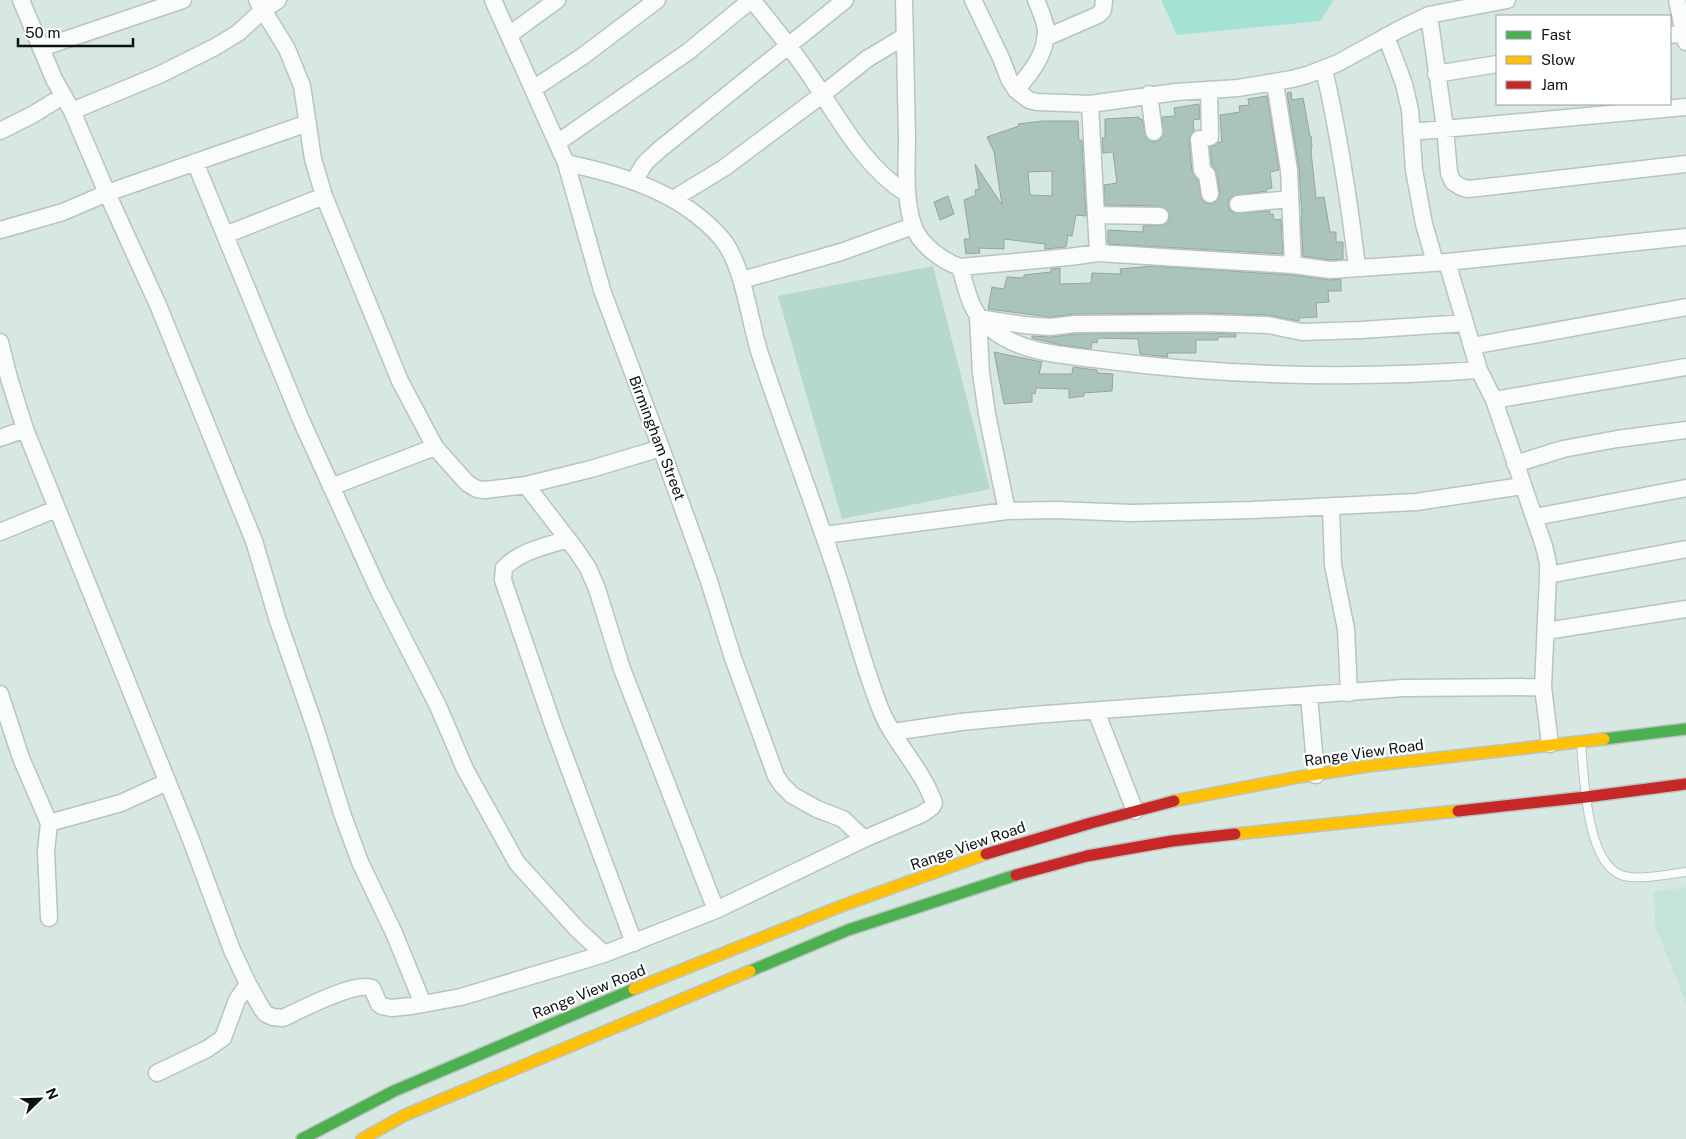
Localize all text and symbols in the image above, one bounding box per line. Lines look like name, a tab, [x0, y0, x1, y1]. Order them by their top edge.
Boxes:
scale bar	[18, 15, 132, 47]
legend	[1496, 15, 1671, 105]
text: 50 m	[25, 24, 60, 41]
text: Fast	[1541, 26, 1571, 43]
text: Slow	[1541, 51, 1576, 68]
text: Jam	[1541, 76, 1568, 93]
street label: Birmingham Street	[626, 373, 689, 503]
street label: Range View Road	[1303, 736, 1425, 769]
street label: Range View Road	[908, 818, 1028, 873]
street label: Range View Road	[530, 961, 648, 1022]
north arrow	[15, 1074, 65, 1124]
text: N	[42, 1086, 61, 1102]

